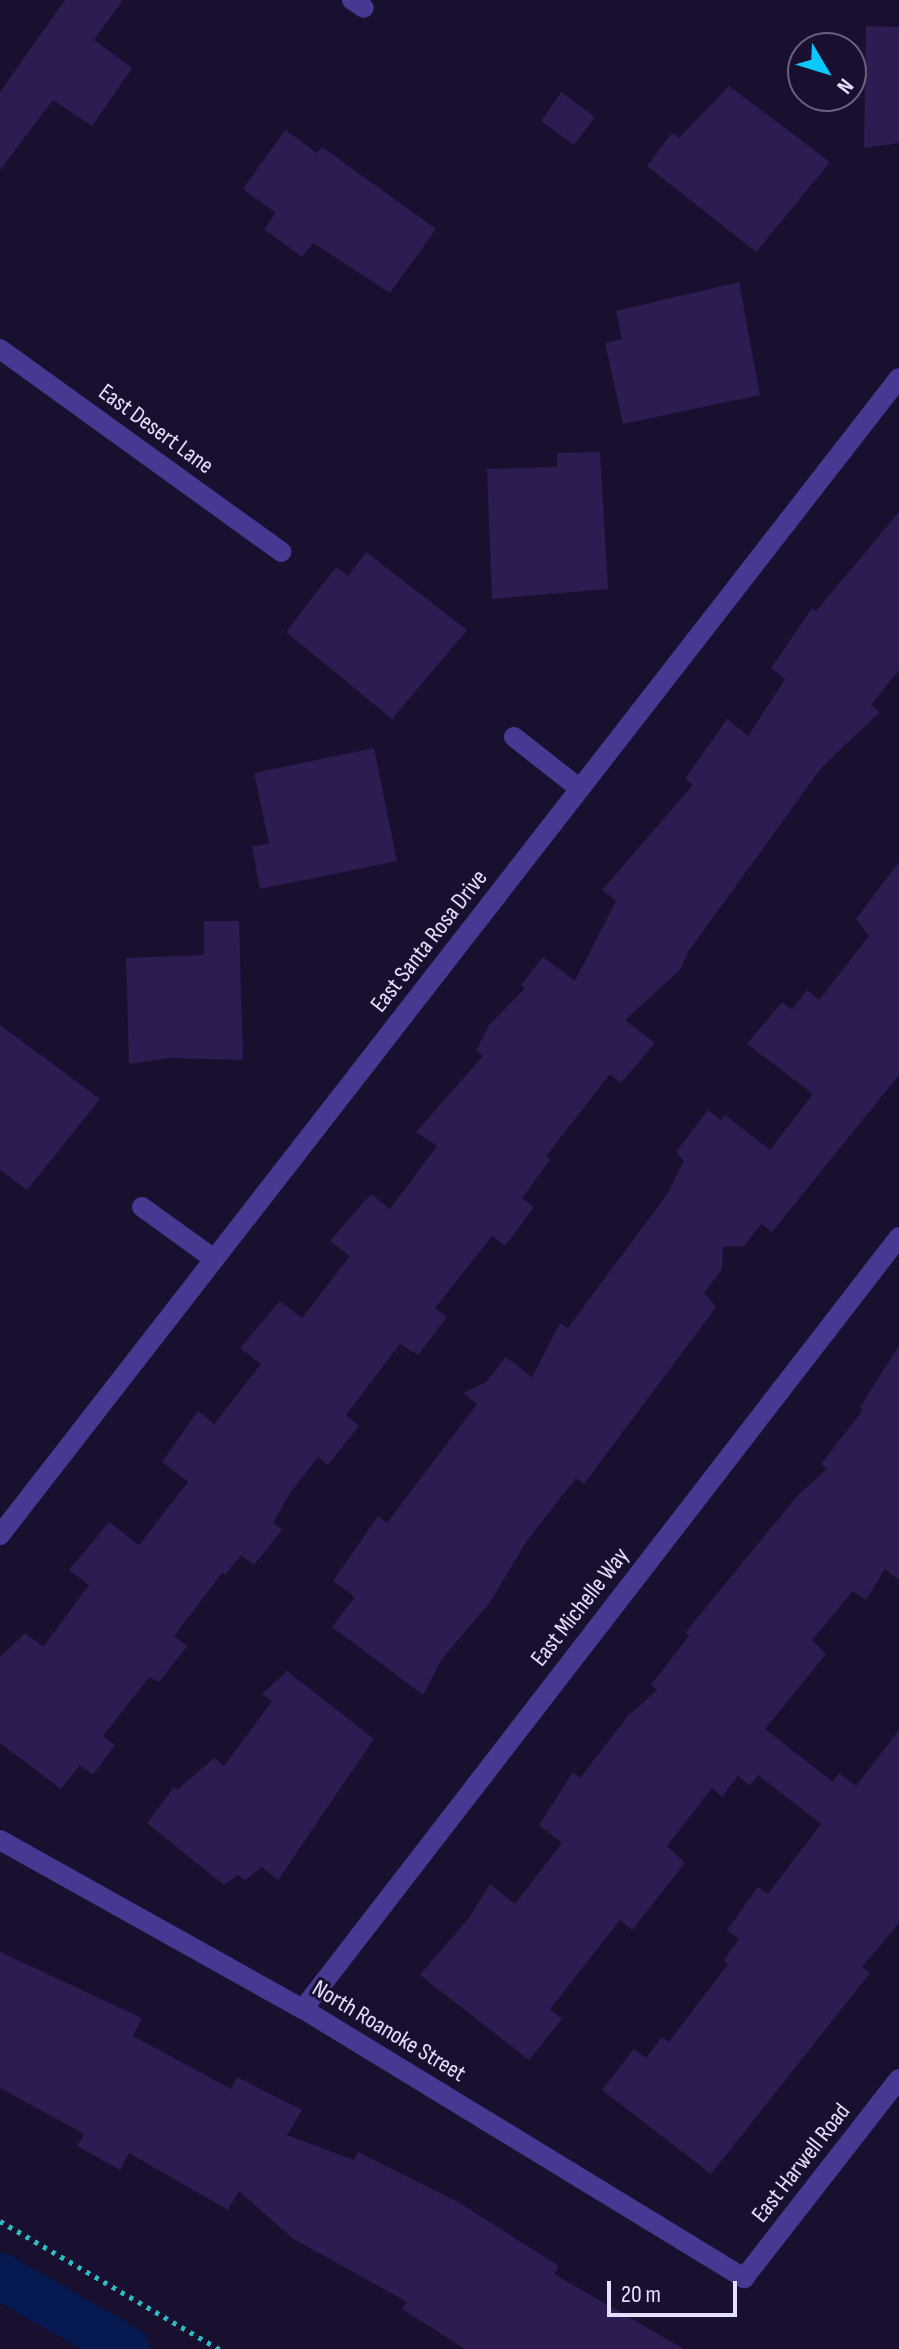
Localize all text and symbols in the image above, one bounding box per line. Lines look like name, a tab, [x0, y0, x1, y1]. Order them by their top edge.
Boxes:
north arrow	[787, 32, 867, 112]
text: N	[830, 73, 859, 99]
street label: East Desert Lane	[93, 378, 219, 480]
street label: East Santa Rosa Drive	[364, 864, 494, 1018]
street label: East Michelle Way	[525, 1542, 635, 1672]
street label: North Roanoke Street	[307, 1974, 471, 2088]
street label: East Harwell Road	[746, 2098, 856, 2228]
scale bar	[611, 2265, 741, 2315]
text: 20 m	[621, 2280, 661, 2309]

